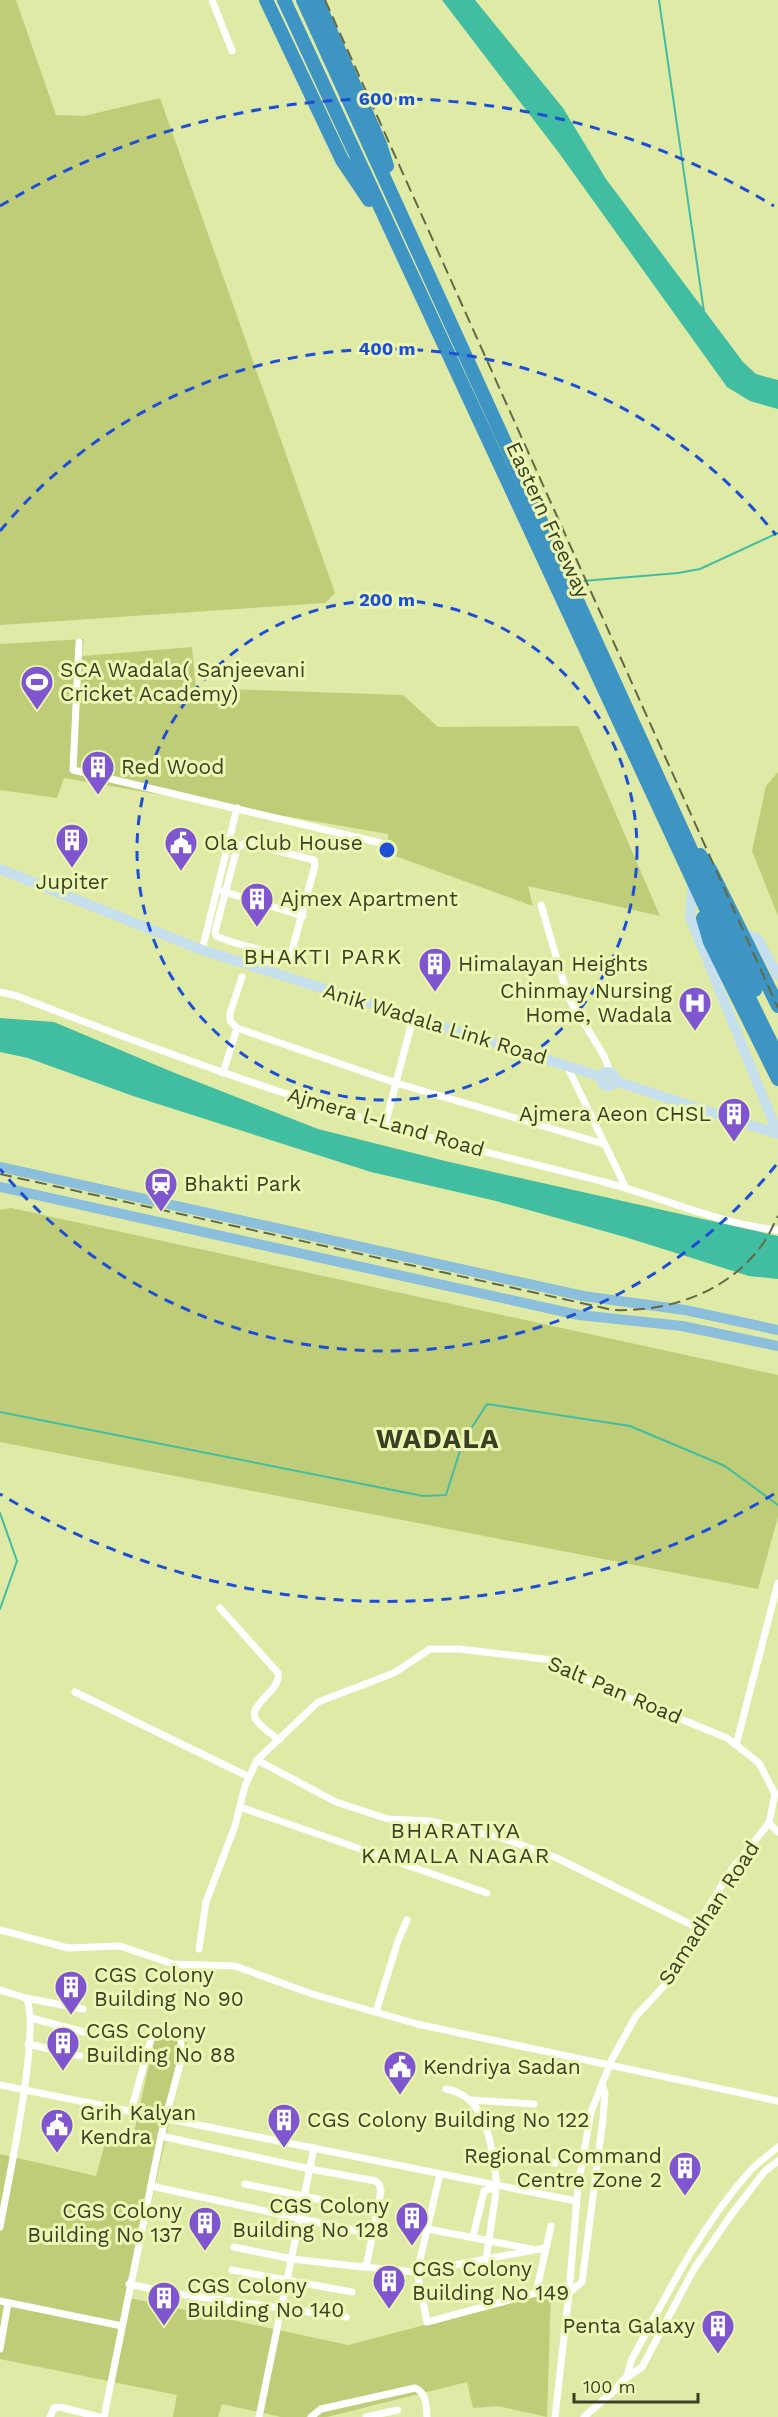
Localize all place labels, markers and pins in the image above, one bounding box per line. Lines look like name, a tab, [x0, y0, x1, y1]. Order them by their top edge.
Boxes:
place label: SCA Wadala( Sanjeevani Cricket Academy)	[60, 657, 305, 706]
sports icon: SCA Wadala( Sanjeevani Cricket Academy)	[19, 664, 55, 711]
building icon: Red Wood	[80, 749, 116, 796]
place label: Red Wood	[121, 754, 224, 779]
building icon: Jupiter	[54, 822, 90, 869]
public building icon: Ola Club House	[163, 825, 199, 872]
place label: Ola Club House	[204, 830, 363, 855]
centre of rings	[377, 840, 397, 860]
place label: Jupiter	[36, 869, 109, 894]
building icon: Ajmex Apartment	[239, 881, 275, 928]
place label: Ajmex Apartment	[280, 886, 458, 911]
building icon: Himalayan Heights	[417, 946, 453, 993]
place label: Himalayan Heights	[458, 951, 648, 976]
place label: Chinmay Nursing Home, Wadala	[500, 978, 673, 1027]
hospital icon: Chinmay Nursing Home, Wadala	[677, 985, 713, 1032]
building icon: Ajmera Aeon CHSL	[716, 1096, 752, 1143]
place label: Ajmera Aeon CHSL	[519, 1101, 711, 1126]
station icon: Bhakti Park	[143, 1166, 179, 1213]
place label: Bhakti Park	[184, 1171, 301, 1196]
place label: CGS Colony Building No 90	[94, 1962, 244, 2011]
building icon: CGS Colony Building No 90	[53, 1969, 89, 2016]
place label: CGS Colony Building No 88	[86, 2018, 236, 2067]
building icon: CGS Colony Building No 88	[45, 2025, 81, 2072]
public building icon: Kendriya Sadan	[382, 2049, 418, 2096]
place label: Kendriya Sadan	[423, 2054, 581, 2079]
place label: Grih Kalyan Kendra	[80, 2100, 196, 2149]
building icon: CGS Colony Building No 122	[266, 2102, 302, 2149]
public building icon: Grih Kalyan Kendra	[39, 2107, 75, 2154]
place label: CGS Colony Building No 122	[307, 2107, 589, 2132]
place label: Regional Command Centre Zone 2	[464, 2143, 662, 2192]
building icon: Regional Command Centre Zone 2	[667, 2150, 703, 2197]
place label: CGS Colony Building No 128	[232, 2193, 389, 2242]
place label: CGS Colony Building No 137	[27, 2198, 182, 2247]
building icon: CGS Colony Building No 128	[394, 2200, 430, 2247]
building icon: CGS Colony Building No 137	[187, 2205, 223, 2252]
place label: CGS Colony Building No 149	[412, 2256, 569, 2305]
building icon: CGS Colony Building No 149	[371, 2263, 407, 2310]
place label: CGS Colony Building No 140	[187, 2273, 344, 2322]
building icon: CGS Colony Building No 140	[146, 2280, 182, 2327]
building icon: Penta Galaxy	[700, 2308, 736, 2355]
place label: Penta Galaxy	[563, 2313, 695, 2338]

